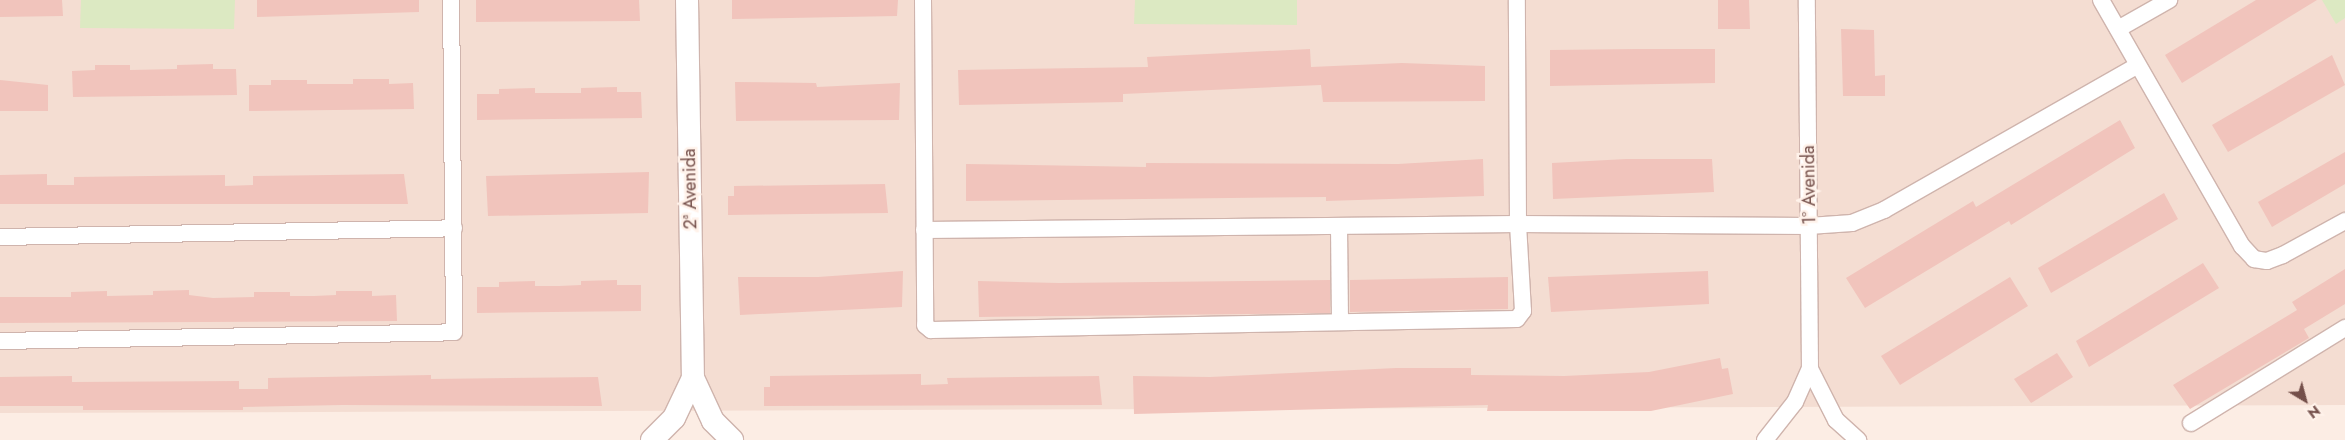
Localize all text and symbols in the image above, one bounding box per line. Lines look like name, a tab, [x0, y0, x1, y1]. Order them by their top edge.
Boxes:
street label: 1º Avenida	[1798, 145, 1820, 225]
street label: 2ª Avenida	[678, 148, 702, 230]
north arrow	[2280, 375, 2330, 425]
text: N	[2304, 401, 2324, 423]

